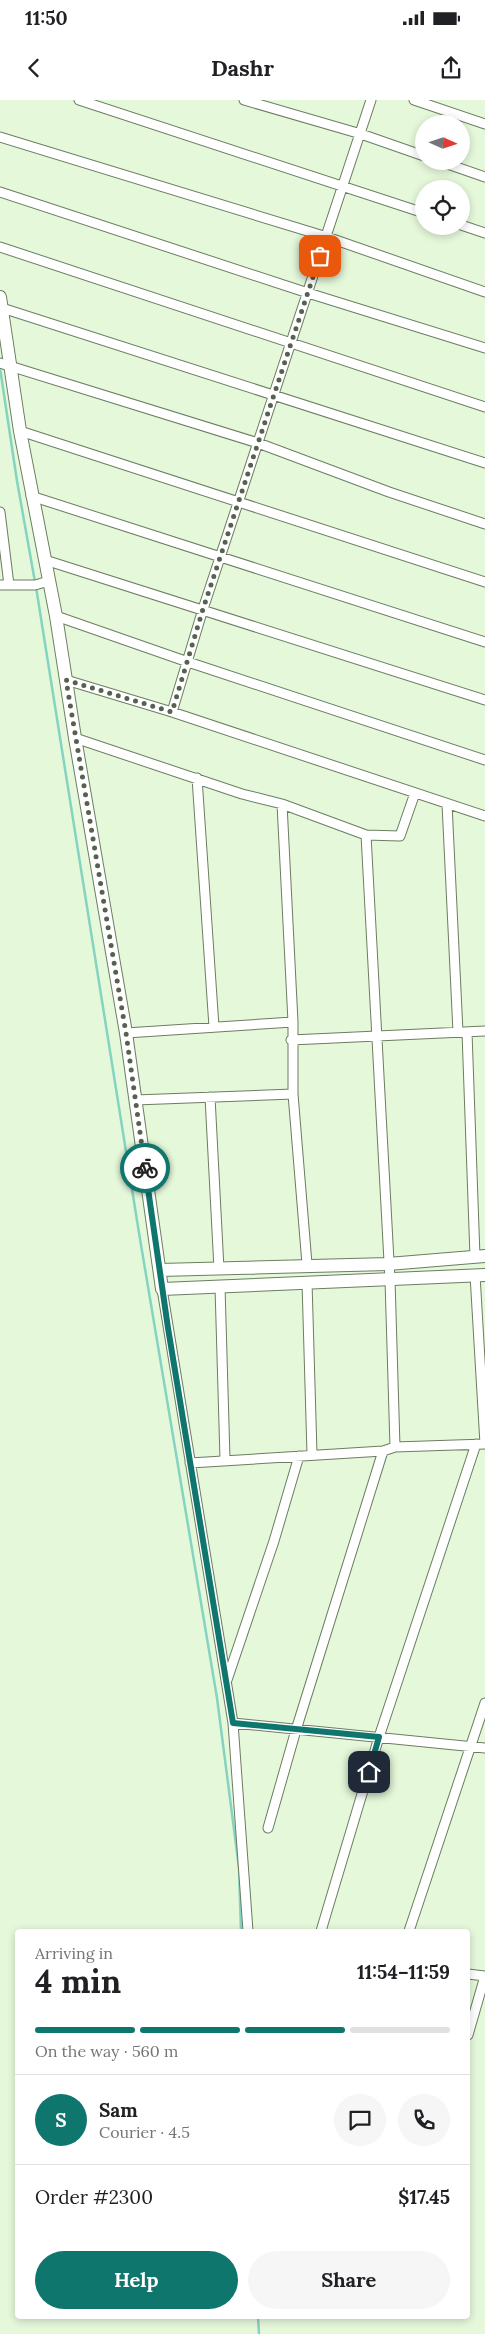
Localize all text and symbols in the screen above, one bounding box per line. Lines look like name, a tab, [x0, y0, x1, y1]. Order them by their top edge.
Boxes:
text: 11:50	[25, 6, 68, 30]
icon: back	[20, 54, 48, 82]
text: Dashr	[211, 54, 274, 82]
icon: share	[437, 54, 465, 82]
north arrow	[415, 115, 470, 170]
map controls	[415, 115, 470, 235]
button: locate	[415, 180, 470, 235]
pin	[299, 235, 341, 277]
icon: bag	[306, 242, 334, 270]
courier	[120, 1143, 170, 1193]
icon: bike	[131, 1154, 159, 1182]
pin	[348, 1751, 390, 1793]
icon: home	[355, 1758, 383, 1786]
text: Arriving in	[35, 1943, 113, 1963]
text: 11:54–11:59	[357, 1960, 450, 1984]
text: 4 min	[35, 1961, 121, 2002]
text: On the way · 560 m	[35, 2041, 178, 2061]
button: chat	[334, 2094, 386, 2146]
button: phone	[398, 2094, 450, 2146]
text: Sam	[99, 2098, 138, 2122]
text: S	[55, 2108, 67, 2132]
text: Courier · 4.5	[99, 2122, 190, 2142]
text: Order #2300	[35, 2185, 153, 2209]
text: $17.45	[398, 2185, 450, 2209]
button: Help	[35, 2251, 238, 2309]
button: Share	[248, 2251, 450, 2309]

